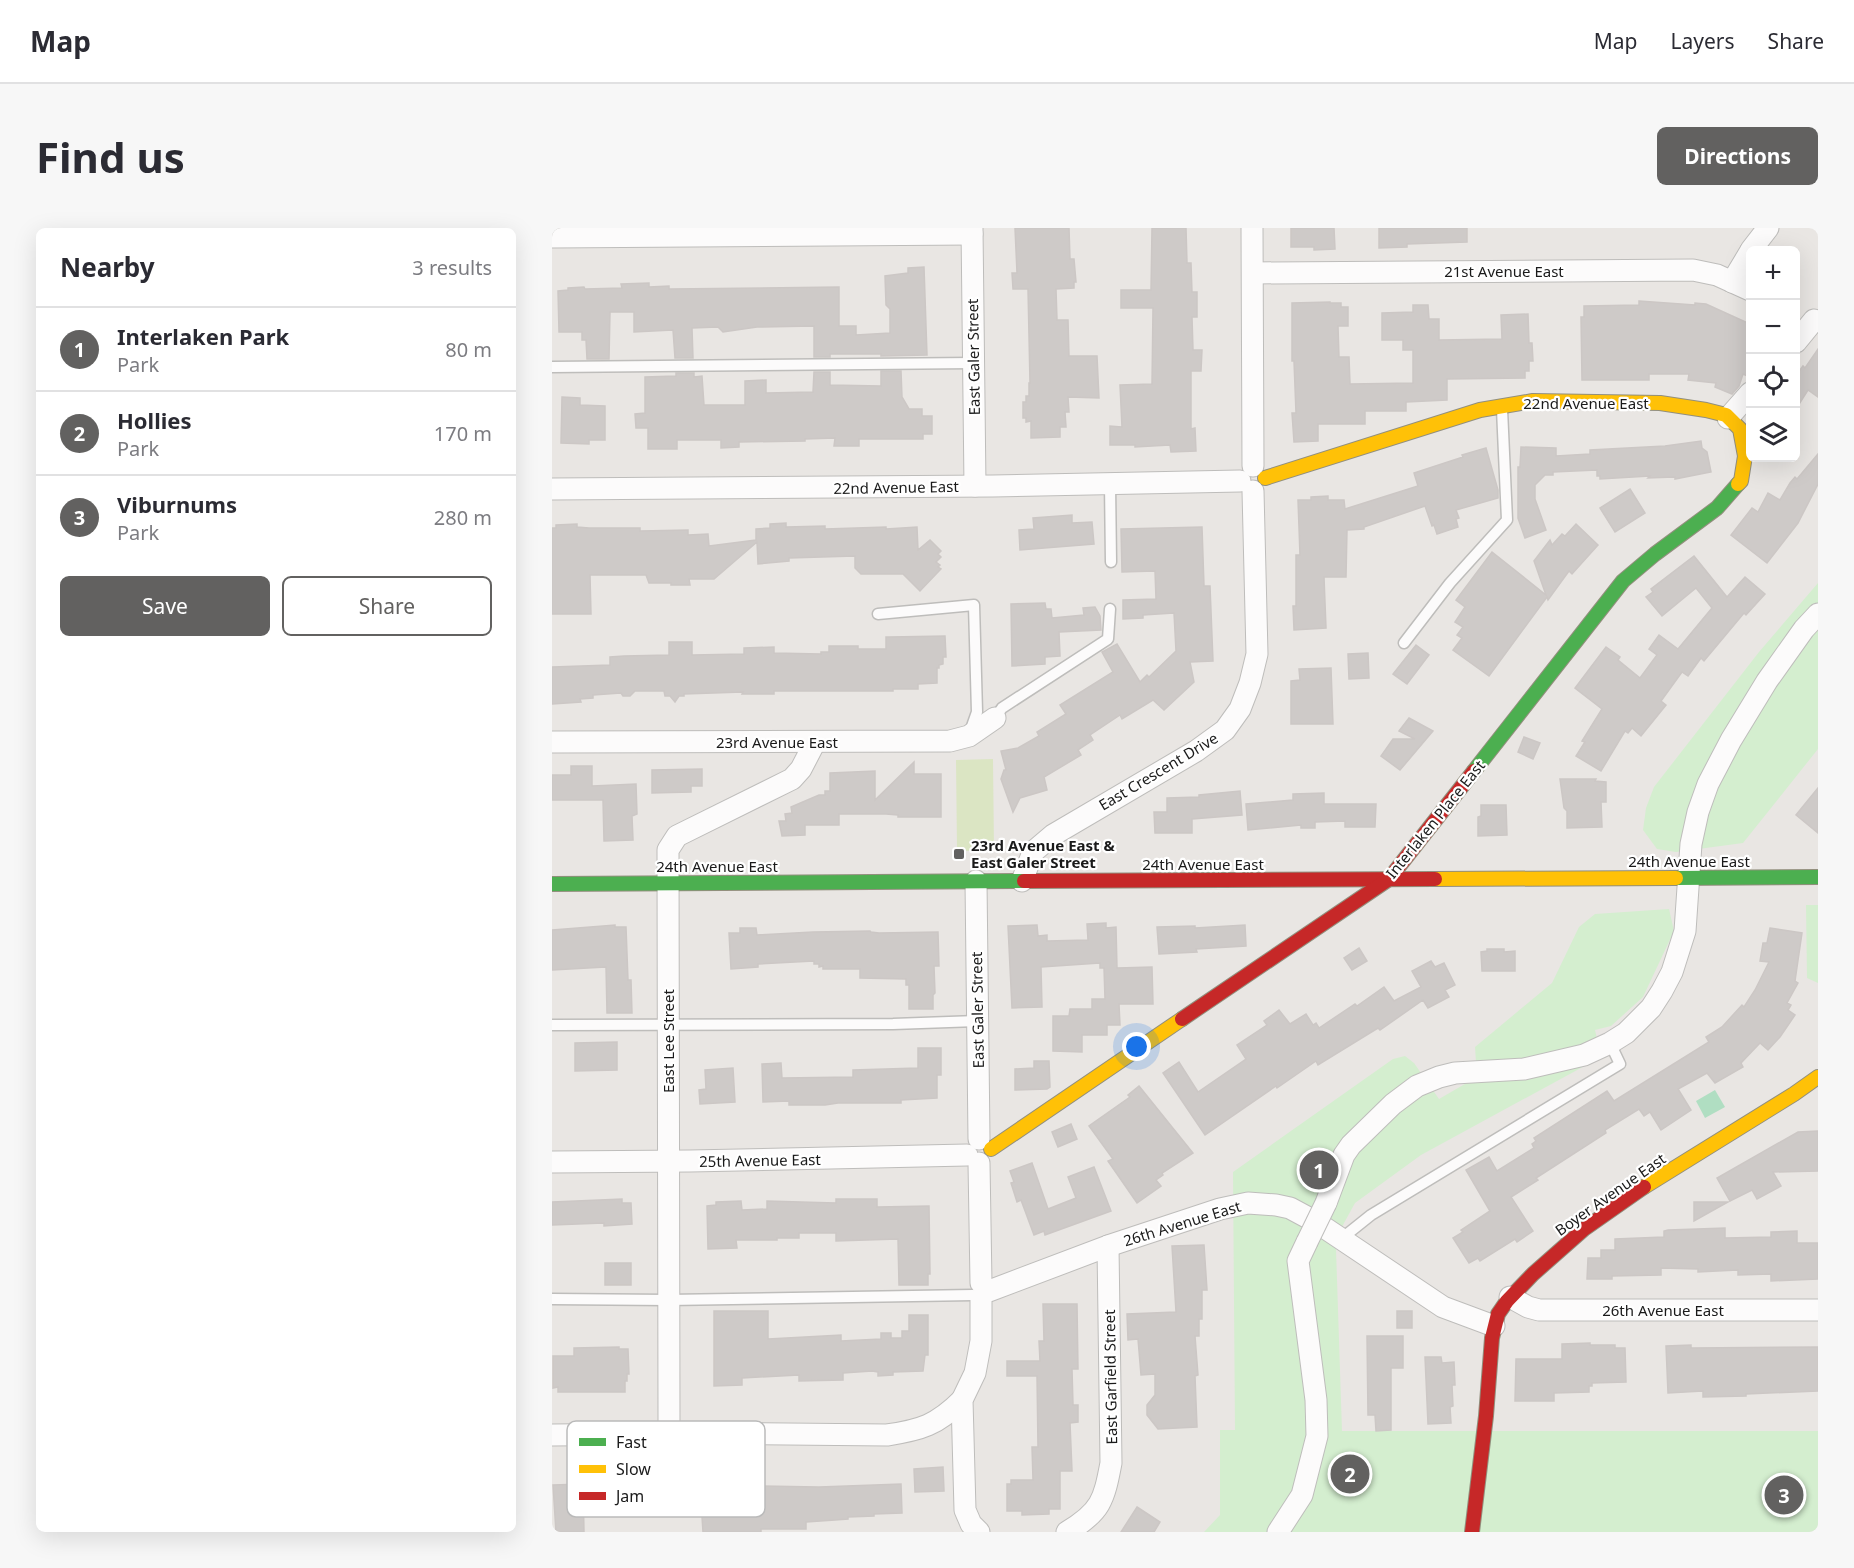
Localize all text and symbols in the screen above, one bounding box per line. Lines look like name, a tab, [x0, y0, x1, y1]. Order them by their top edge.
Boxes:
text: Map	[30, 22, 91, 60]
text: Map	[1594, 27, 1638, 55]
text: Layers	[1671, 27, 1735, 55]
text: Share	[1768, 27, 1824, 55]
button: Directions	[1657, 127, 1818, 185]
text: Find us	[36, 128, 185, 185]
map controls	[1746, 246, 1800, 462]
button: +	[1746, 246, 1800, 300]
text: Nearby	[60, 249, 155, 285]
text: 3 results	[412, 254, 492, 281]
street label: 21st Avenue East	[1444, 261, 1564, 281]
street label: East Galer Street	[962, 298, 984, 416]
button: −	[1746, 300, 1800, 354]
text: Interlaken Park	[117, 321, 289, 351]
text: 1	[74, 336, 85, 363]
text: 80 m	[445, 336, 492, 363]
text: Park	[117, 351, 159, 378]
button: locate	[1746, 354, 1800, 408]
street label: 22nd Avenue East	[1523, 393, 1649, 413]
text: Hollies	[117, 405, 191, 435]
button: layers	[1746, 408, 1800, 462]
text: 2	[74, 420, 85, 447]
text: 170 m	[434, 420, 492, 447]
text: Park	[117, 435, 159, 462]
street label: 22nd Avenue East	[833, 476, 959, 498]
text: Viburnums	[117, 489, 237, 519]
text: 3	[74, 504, 85, 531]
text: 280 m	[434, 504, 492, 531]
text: Park	[117, 519, 159, 546]
button: Save	[60, 576, 270, 636]
button: Share	[282, 576, 492, 636]
street label: East Crescent Drive	[1095, 728, 1221, 814]
street label: 23rd Avenue East	[716, 732, 839, 752]
street label: Interlaken Place East	[1381, 755, 1489, 882]
place label: 23rd Avenue East & East Galer Street	[971, 835, 1116, 872]
marker: 23rd Avenue East & East Galer Street	[952, 847, 966, 861]
street label: 24th Avenue East	[1628, 851, 1750, 871]
street label: 24th Avenue East	[1142, 854, 1264, 874]
street label: 24th Avenue East	[656, 856, 778, 876]
street label: East Galer Street	[966, 951, 988, 1069]
street label: East Lee Street	[658, 989, 678, 1093]
your location	[1122, 1032, 1151, 1061]
pin: 1	[1300, 1148, 1338, 1192]
street label: Boyer Avenue East	[1551, 1148, 1670, 1240]
street label: 25th Avenue East	[699, 1149, 822, 1171]
street label: 26th Avenue East	[1121, 1195, 1244, 1250]
street label: 26th Avenue East	[1602, 1300, 1724, 1320]
street label: East Garfield Street	[1099, 1309, 1121, 1445]
legend	[567, 1421, 765, 1517]
text: Fast	[616, 1431, 647, 1453]
pin: 2	[1330, 1452, 1370, 1496]
text: Slow	[616, 1458, 651, 1480]
pin: 3	[1764, 1472, 1804, 1518]
text: Jam	[614, 1485, 644, 1507]

